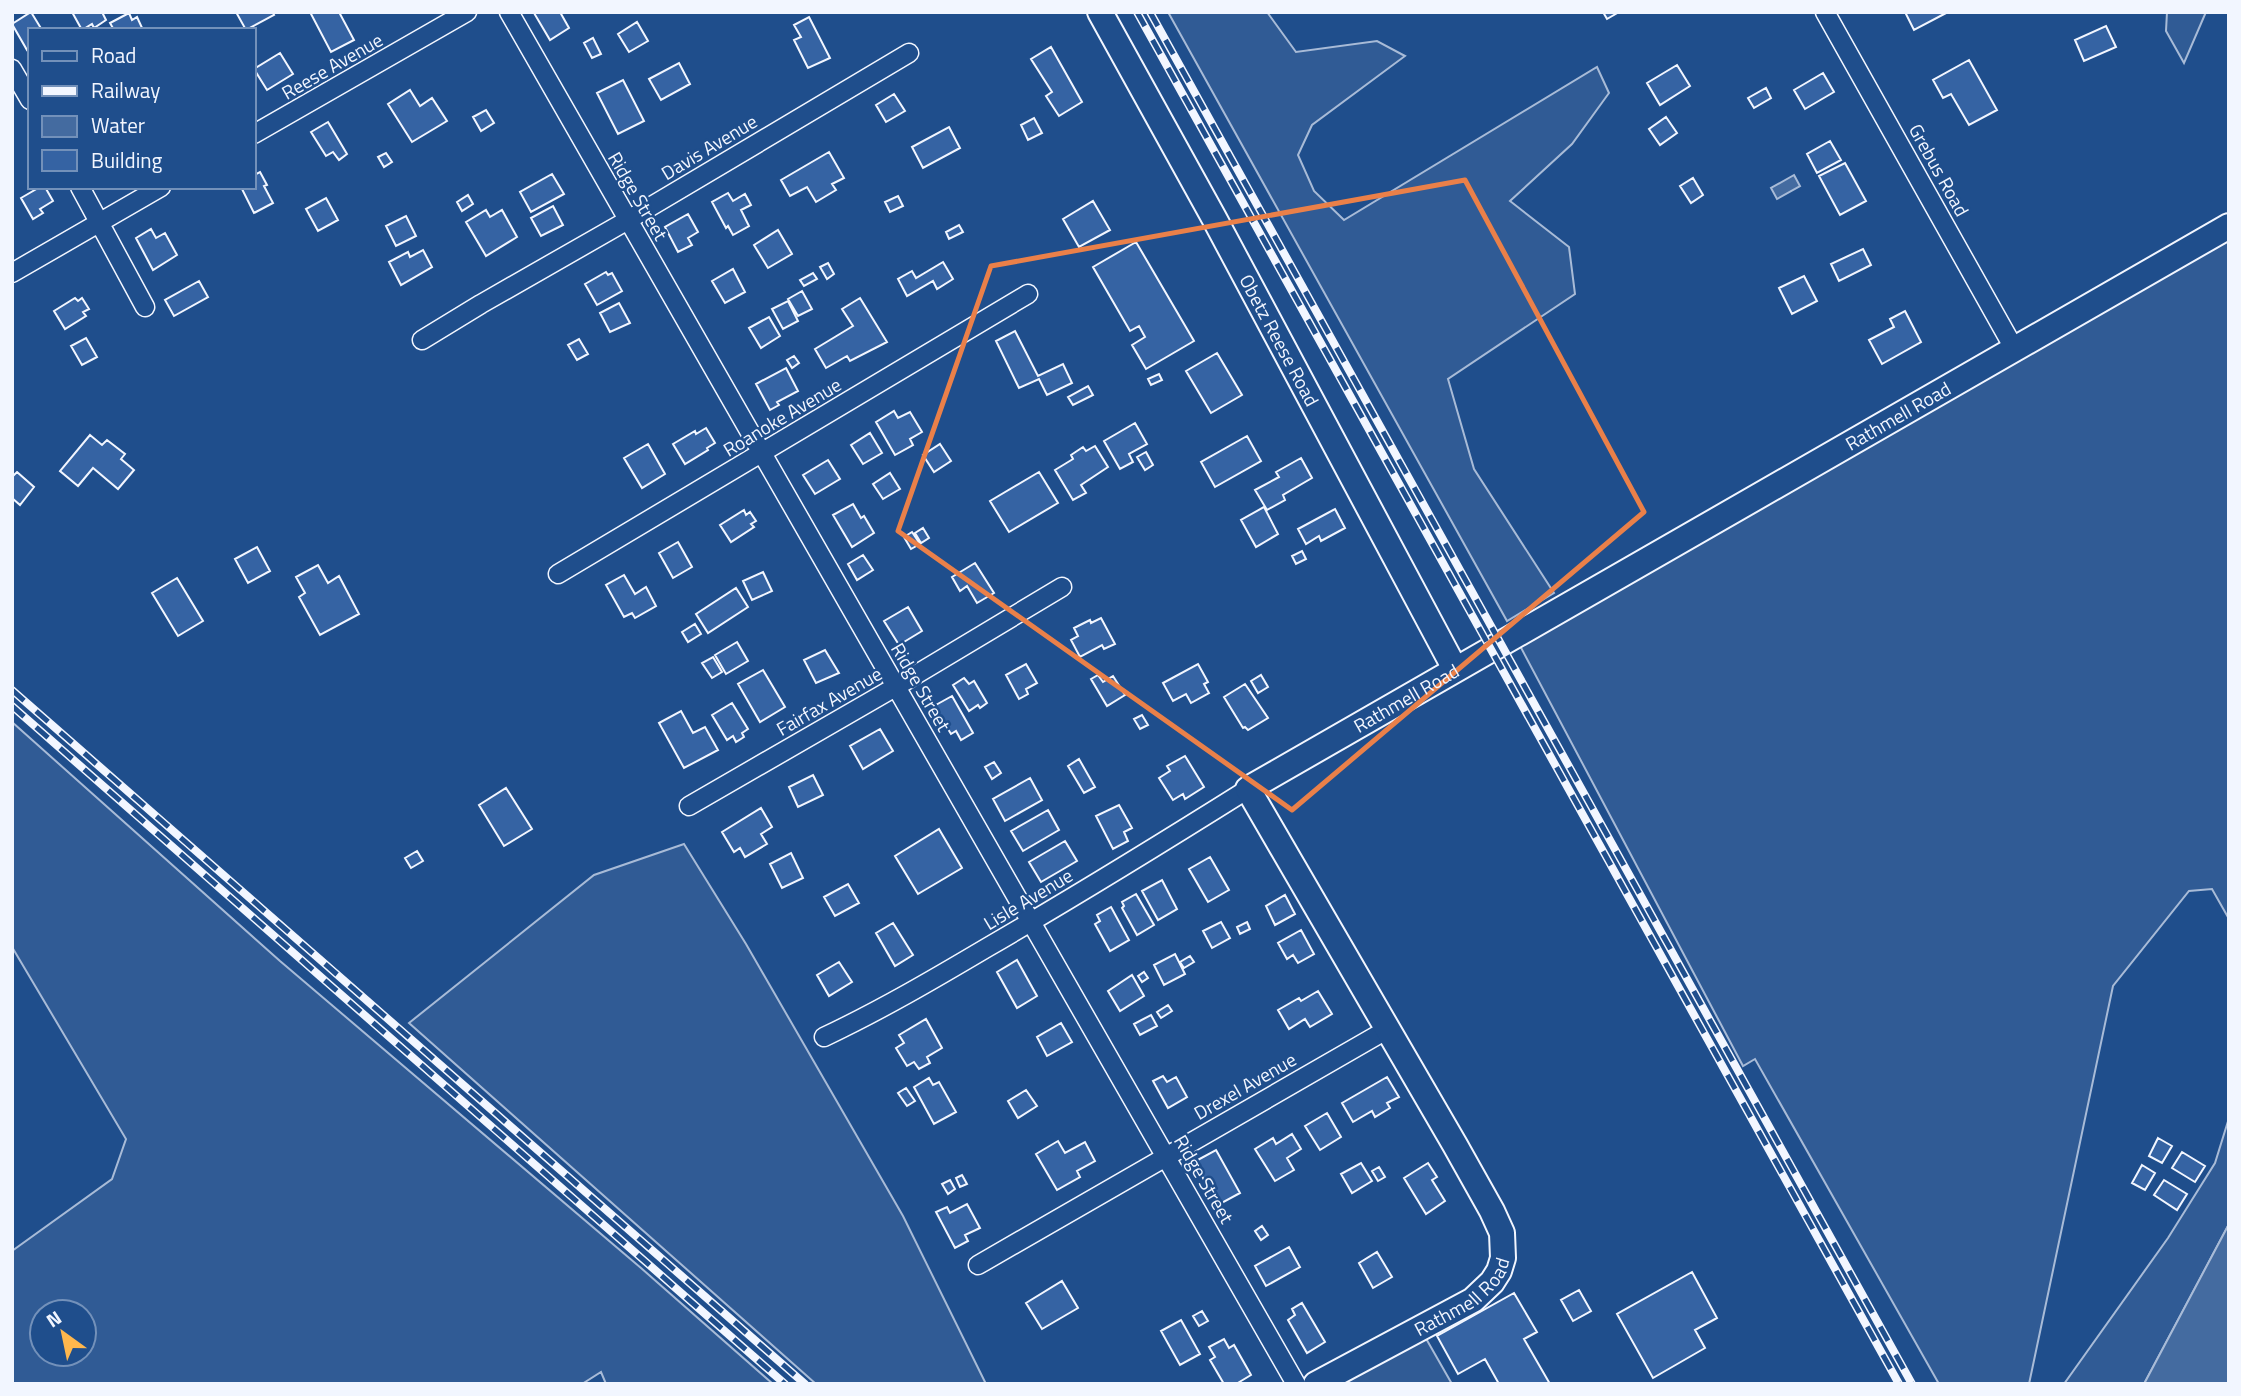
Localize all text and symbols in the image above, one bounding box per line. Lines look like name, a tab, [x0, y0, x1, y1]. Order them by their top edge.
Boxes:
street label: Reese Avenue	[276, 25, 388, 106]
legend	[28, 28, 256, 189]
text: Road	[91, 39, 136, 71]
text: Railway	[91, 74, 160, 106]
street label: Davis Avenue	[655, 106, 762, 187]
text: Water	[91, 109, 145, 141]
street label: Grebus Road	[1902, 118, 1977, 221]
text: Building	[91, 144, 163, 176]
street label: Ridge Street	[601, 146, 676, 246]
street label: Obetz Reese Road	[1233, 269, 1327, 411]
street label: Roanoke Avenue	[717, 370, 846, 463]
street label: Rathmell Road	[1839, 374, 1956, 457]
street label: Ridge Street	[884, 637, 959, 737]
street label: Rathmell Road	[1348, 656, 1464, 740]
street label: Fairfax Avenue	[771, 659, 887, 743]
street label: Lisle Avenue	[978, 860, 1078, 937]
street label: Drexel Avenue	[1188, 1044, 1301, 1127]
street label: Ridge Street	[1167, 1129, 1242, 1229]
street label: Rathmell Road	[1409, 1254, 1516, 1343]
north arrow	[28, 1298, 98, 1368]
text: N	[40, 1303, 67, 1334]

